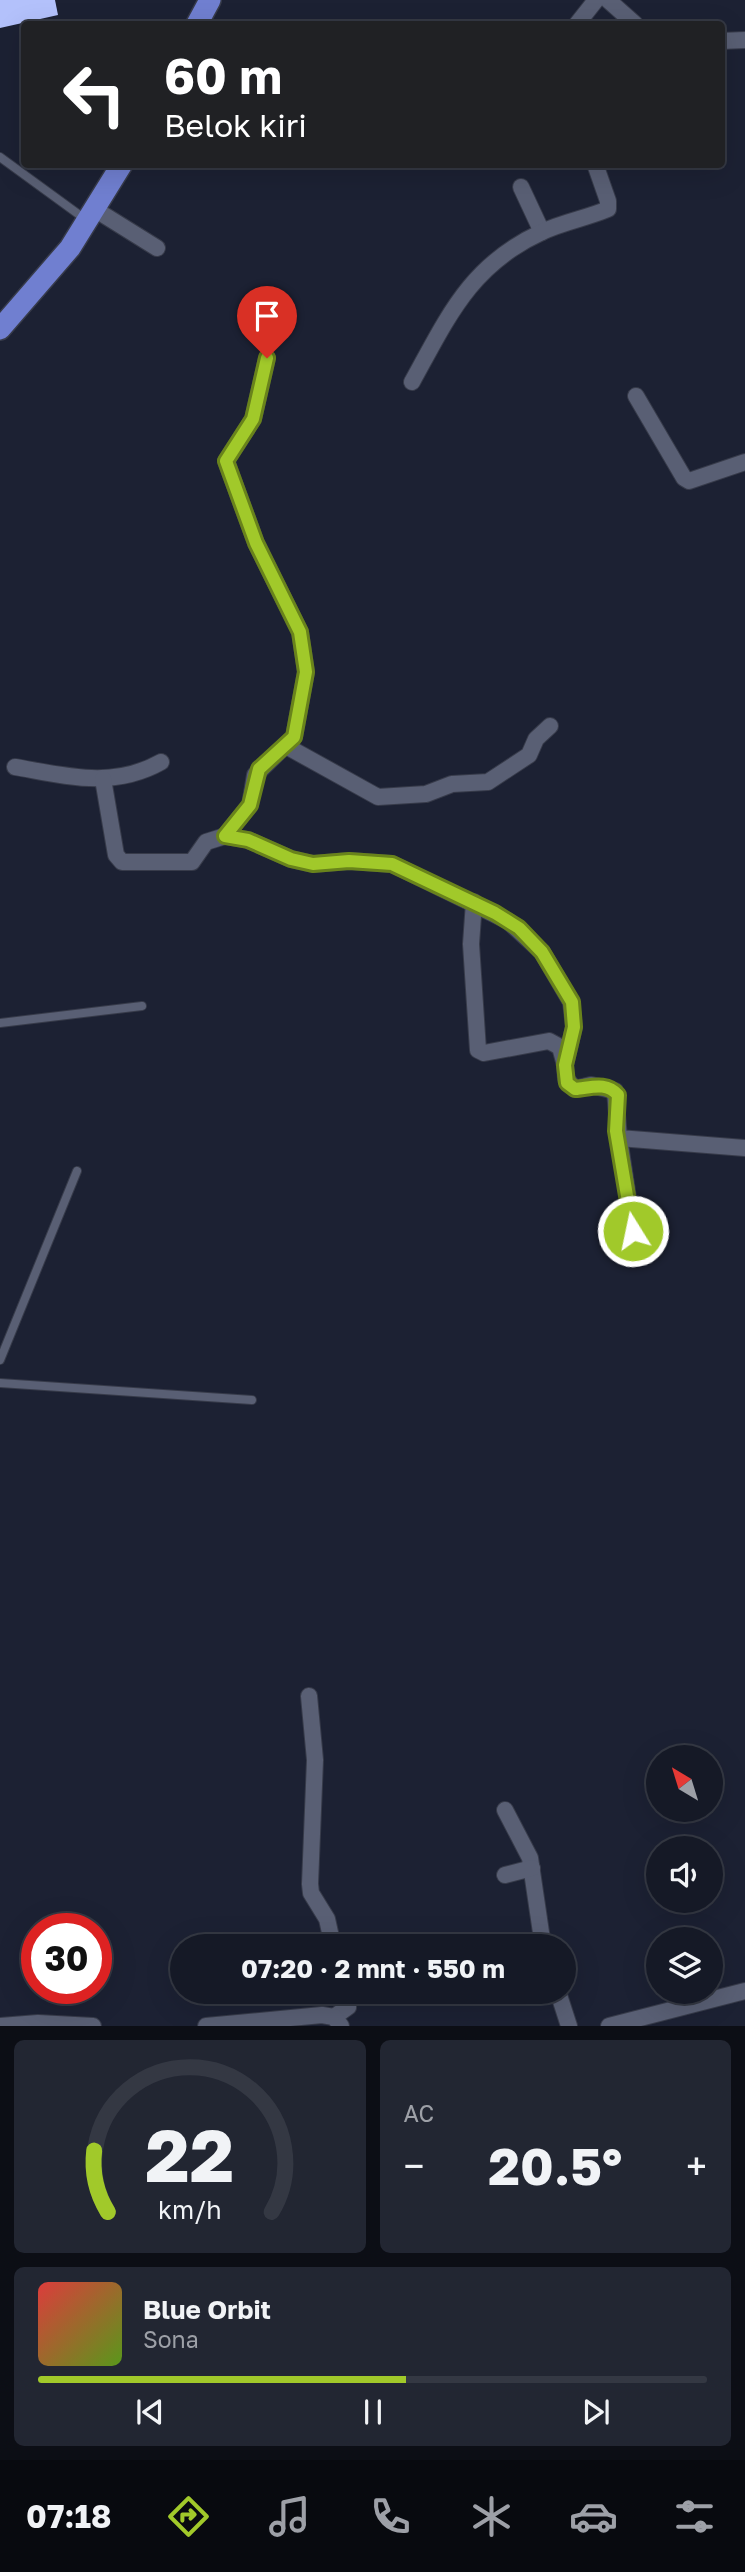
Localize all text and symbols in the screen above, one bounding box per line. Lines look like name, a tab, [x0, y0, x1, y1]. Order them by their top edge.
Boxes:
text: 60 m	[164, 46, 282, 105]
icon: left	[49, 49, 140, 140]
text: Belok kiri	[164, 106, 307, 144]
pin	[237, 286, 297, 358]
icon: arrive	[248, 297, 286, 335]
position arrow	[596, 1194, 670, 1268]
north arrow	[646, 1745, 723, 1822]
map controls	[646, 1745, 723, 2004]
button: sound	[646, 1836, 723, 1913]
speed limit sign: 30	[21, 1913, 112, 2004]
button: layers	[646, 1927, 723, 2004]
text: 07:20 · 2 mnt · 550 m	[241, 1953, 505, 1984]
text: AC	[404, 2099, 434, 2127]
text: 22	[145, 2112, 234, 2199]
text: 20.5°	[488, 2134, 622, 2196]
text: −	[404, 2143, 424, 2188]
text: +	[686, 2143, 707, 2188]
text: km/h	[158, 2194, 222, 2225]
text: Blue Orbit	[143, 2294, 271, 2325]
text: Sona	[143, 2325, 199, 2353]
icon: previous	[131, 2393, 169, 2431]
icon: pause	[354, 2393, 392, 2431]
icon: next	[577, 2393, 615, 2431]
icon: directions	[164, 2492, 213, 2541]
icon: music	[265, 2492, 314, 2541]
icon: phone	[366, 2492, 415, 2541]
icon: climate	[467, 2492, 516, 2541]
icon: car	[569, 2492, 618, 2541]
icon: filters	[670, 2492, 719, 2541]
text: 07:18	[26, 2497, 112, 2535]

